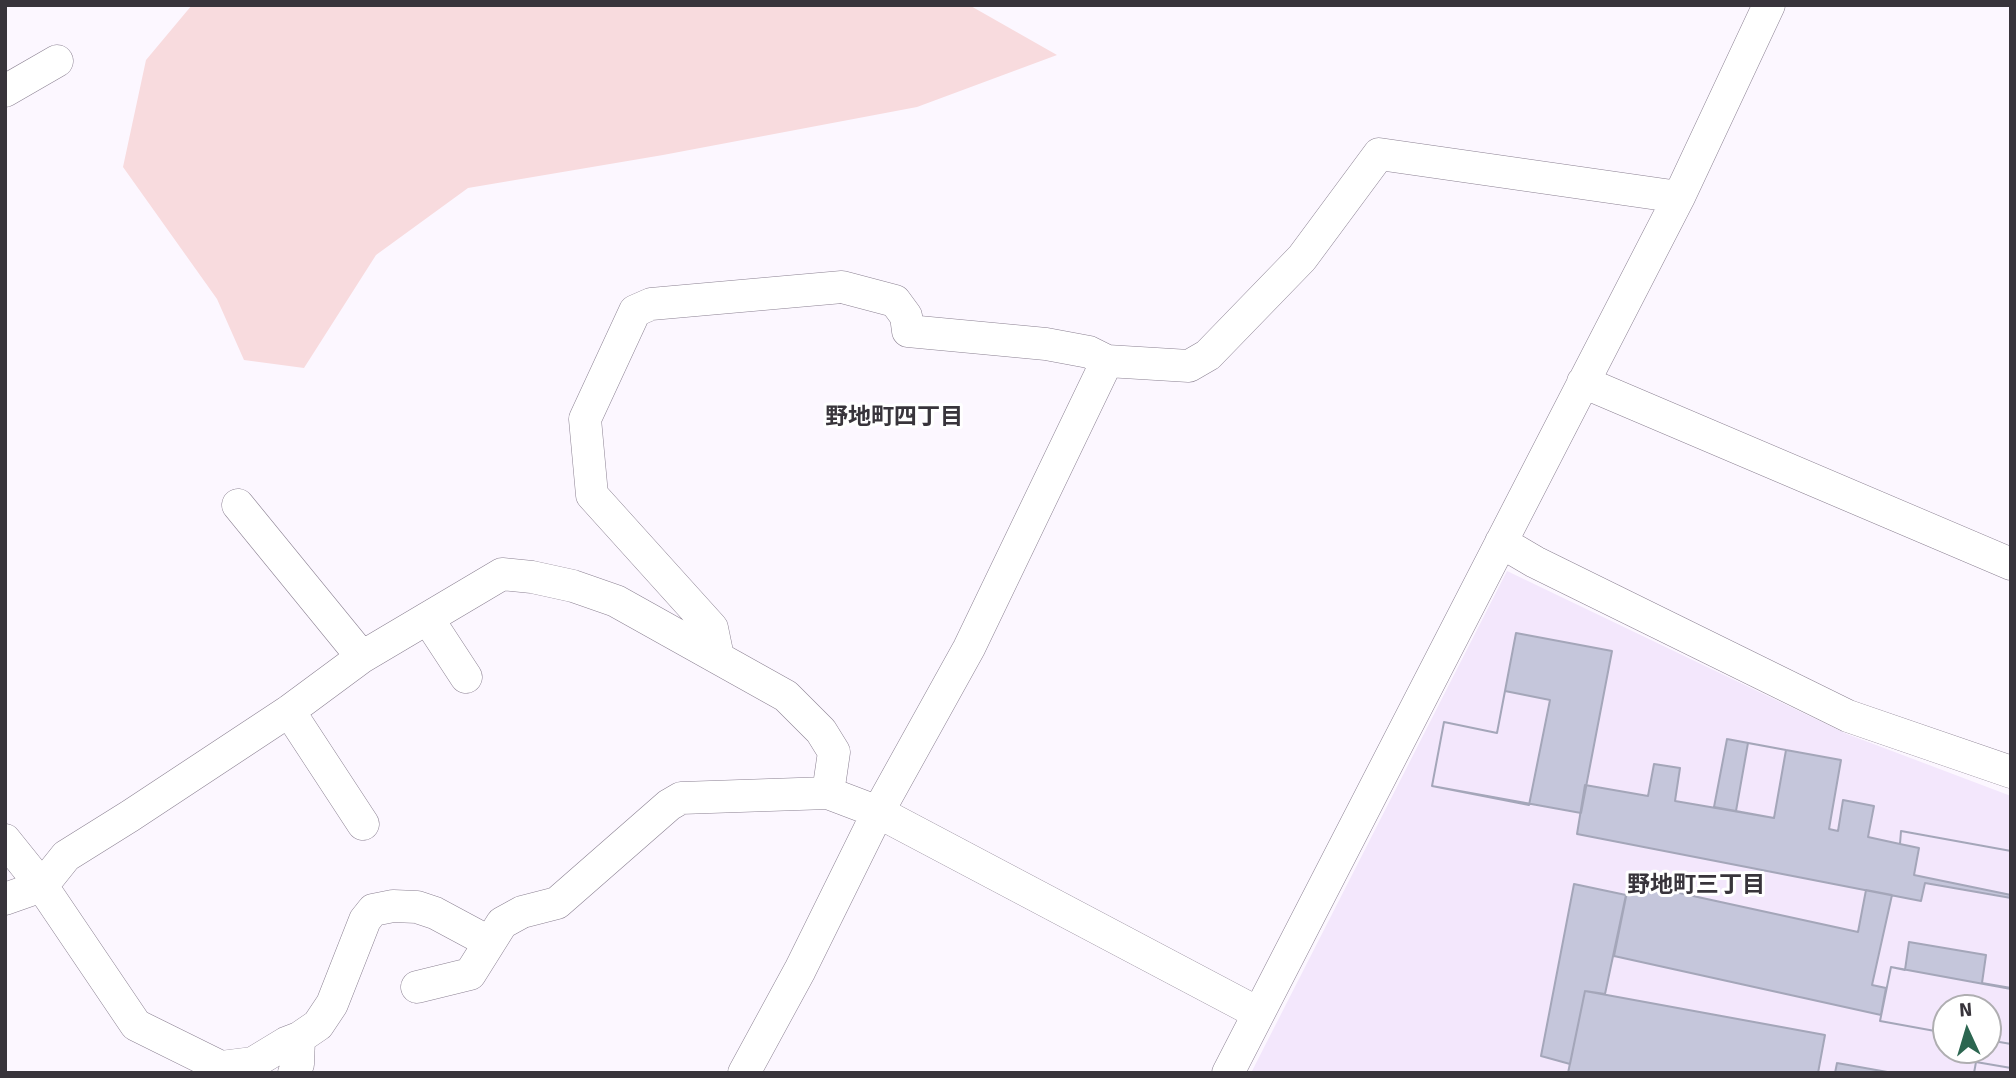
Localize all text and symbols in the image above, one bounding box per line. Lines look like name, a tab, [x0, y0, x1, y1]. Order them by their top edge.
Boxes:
district label: 野地町四丁目	[825, 404, 963, 432]
district label: 野地町三丁目	[1627, 872, 1765, 900]
north arrow	[1932, 994, 2002, 1064]
text: N	[1958, 998, 1973, 1022]

